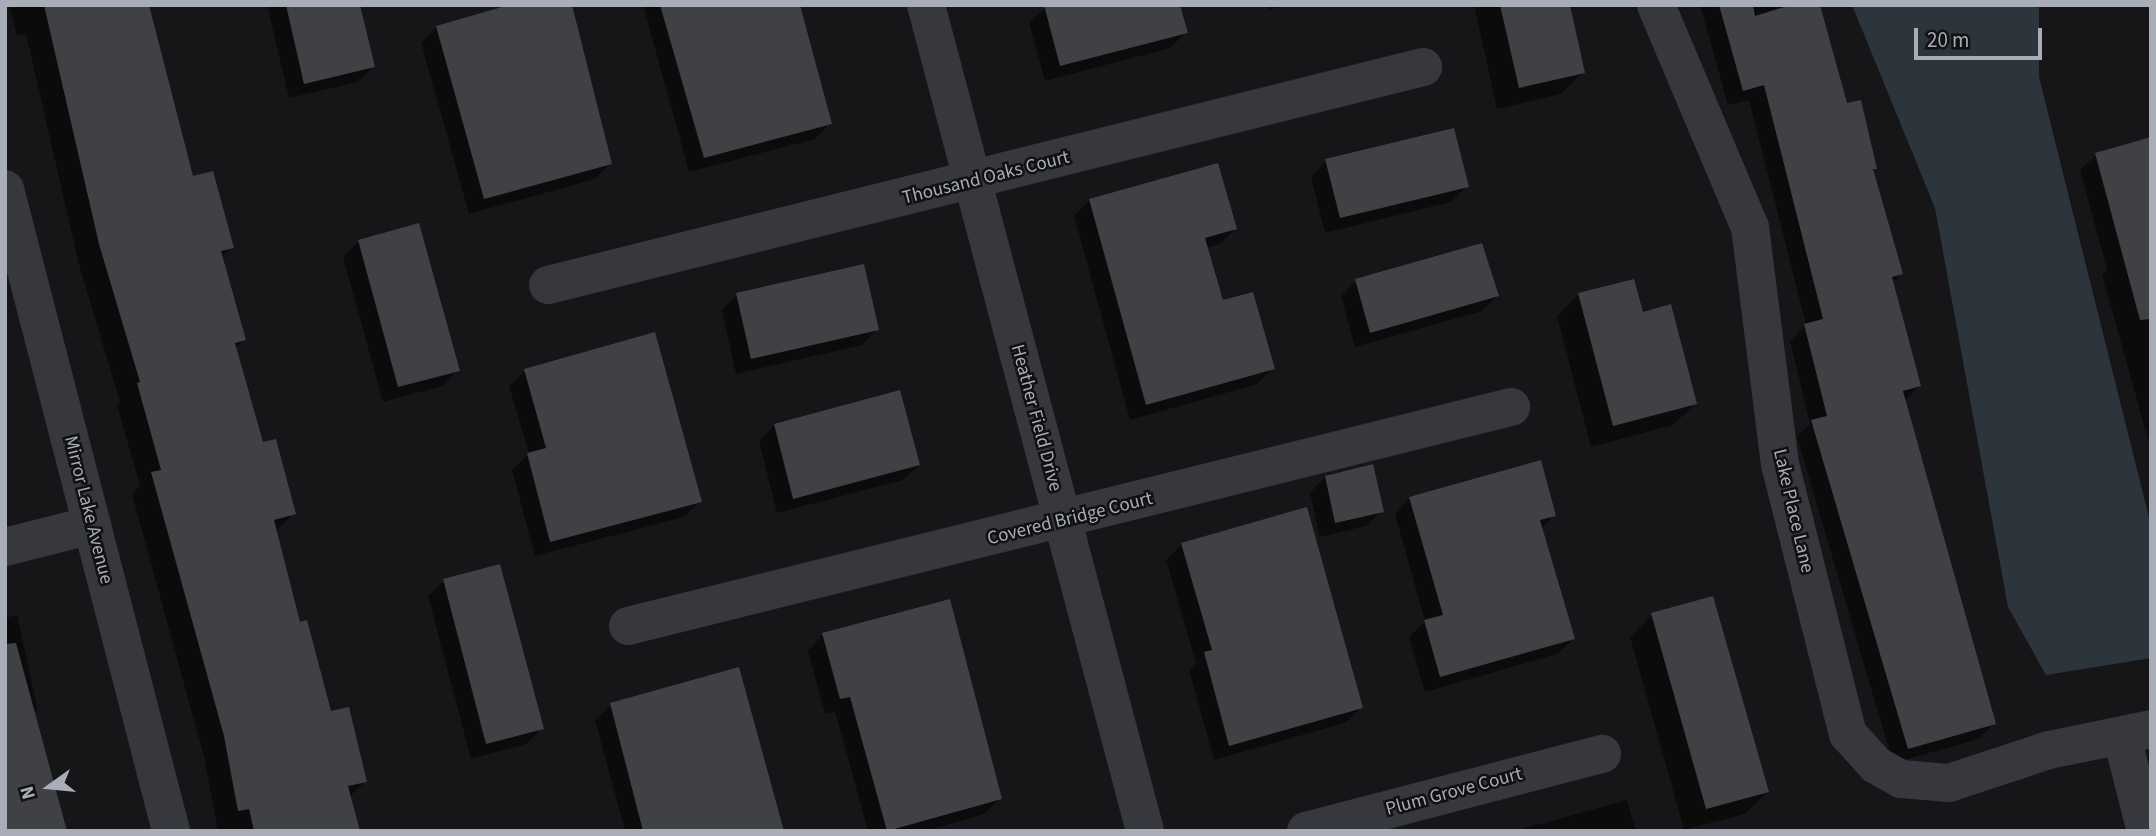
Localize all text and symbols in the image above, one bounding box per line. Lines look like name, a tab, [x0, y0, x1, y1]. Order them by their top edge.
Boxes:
scale bar	[1918, 14, 2046, 58]
text: 20 m	[1927, 25, 1969, 55]
street label: Thousand Oaks Court	[900, 146, 1072, 210]
street label: Heather Field Drive	[1005, 342, 1067, 494]
street label: Mirror Lake Avenue	[59, 434, 117, 586]
street label: Lake Place Lane	[1768, 447, 1818, 575]
street label: Covered Bridge Court	[985, 487, 1155, 551]
north arrow	[14, 752, 84, 822]
street label: Plum Grove Court	[1383, 763, 1525, 821]
text: N	[14, 783, 43, 802]

